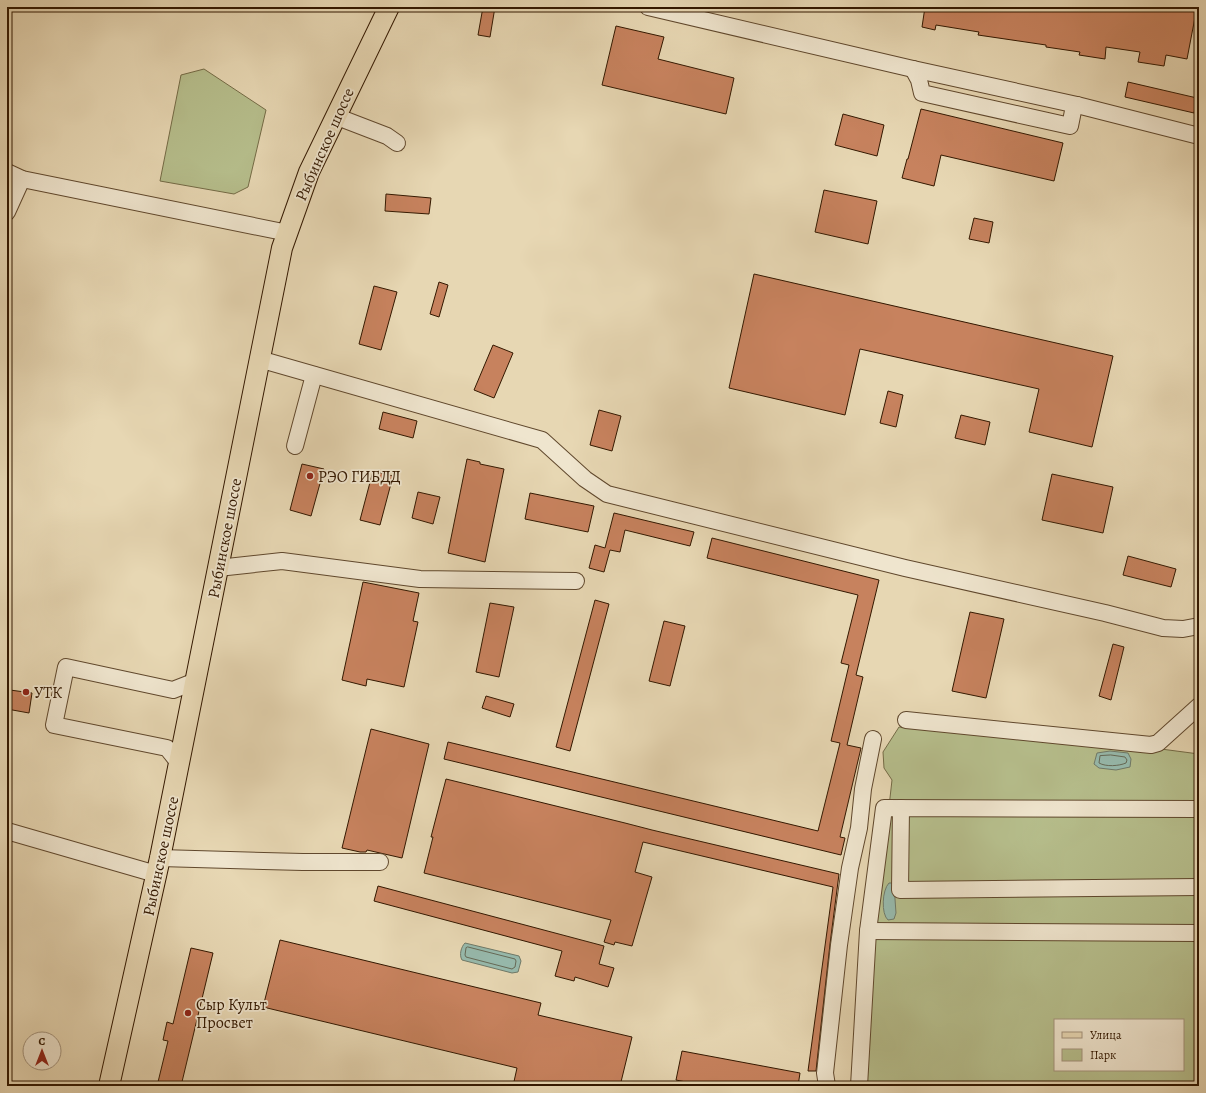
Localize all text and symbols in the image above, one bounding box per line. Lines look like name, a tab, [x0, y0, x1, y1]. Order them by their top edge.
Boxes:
street label: Рыбинское шоссе	[290, 84, 360, 204]
place label: РЭО ГИБДД	[318, 466, 401, 488]
marker: РЭО ГИБДД	[305, 471, 315, 481]
street label: Рыбинское шоссе	[203, 476, 247, 600]
place label: УТК	[34, 682, 63, 704]
marker: УТК	[21, 687, 31, 697]
street label: Рыбинское шоссе	[138, 794, 184, 918]
place label: Сыр Культ Просвет	[196, 994, 267, 1034]
marker: Сыр Культ Просвет	[183, 1008, 193, 1018]
legend	[1054, 1019, 1184, 1071]
text: Улица	[1090, 1027, 1122, 1043]
north arrow	[22, 1031, 62, 1071]
text: С	[39, 1034, 46, 1049]
text: Парк	[1090, 1047, 1116, 1063]

